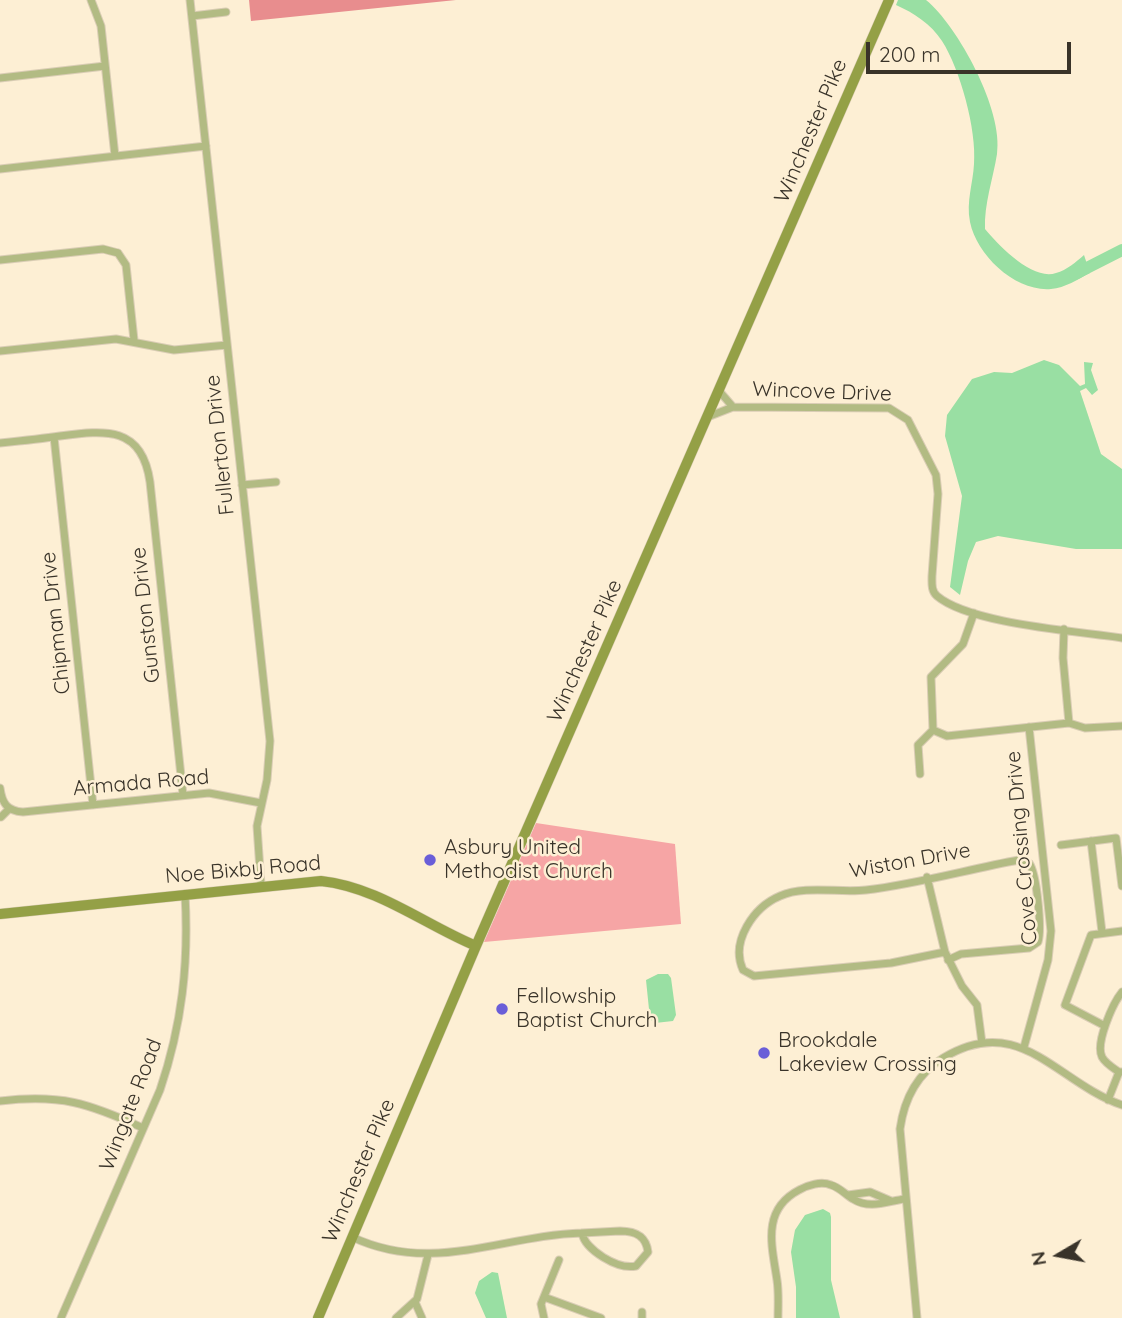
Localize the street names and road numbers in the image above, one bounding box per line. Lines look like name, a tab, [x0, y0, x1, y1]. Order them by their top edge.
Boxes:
street label: Winchester Pike	[769, 55, 853, 207]
street label: Fullerton Drive	[200, 374, 240, 516]
street label: Wincove Drive	[752, 377, 892, 407]
street label: Gunston Drive	[126, 546, 166, 684]
street label: Chipman Drive	[36, 550, 76, 696]
street label: Winchester Pike	[542, 576, 628, 726]
street label: Cove Crossing Drive	[1001, 750, 1043, 946]
street label: Armada Road	[72, 764, 210, 802]
street label: Wiston Drive	[847, 838, 973, 884]
street label: Noe Bixby Road	[164, 851, 322, 889]
street label: Wingate Road	[94, 1035, 168, 1175]
street label: Winchester Pike	[317, 1095, 401, 1247]

